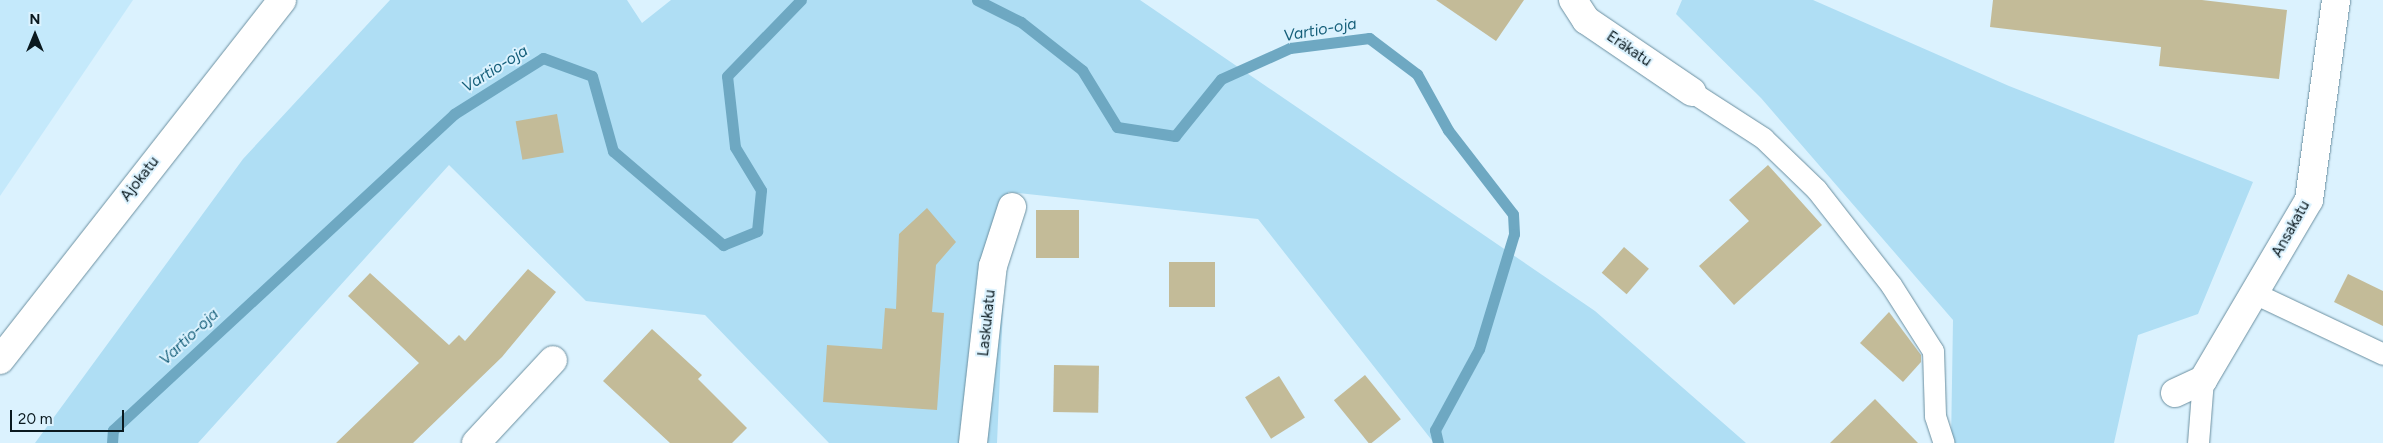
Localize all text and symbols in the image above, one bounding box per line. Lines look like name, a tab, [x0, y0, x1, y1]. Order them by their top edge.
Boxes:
north arrow	[10, 10, 60, 60]
text: N	[30, 11, 40, 28]
water label: Vartio-oja	[1282, 14, 1358, 46]
street label: Eräkatu	[1603, 27, 1655, 71]
water label: Vartio-oja	[459, 41, 531, 97]
street label: Ajokatu	[117, 153, 163, 205]
street label: Ansakatu	[2268, 198, 2314, 260]
street label: Laskukatu	[975, 289, 999, 357]
water label: Vartio-oja	[155, 305, 223, 369]
scale bar	[12, 400, 126, 432]
text: 20 m	[18, 410, 52, 428]

